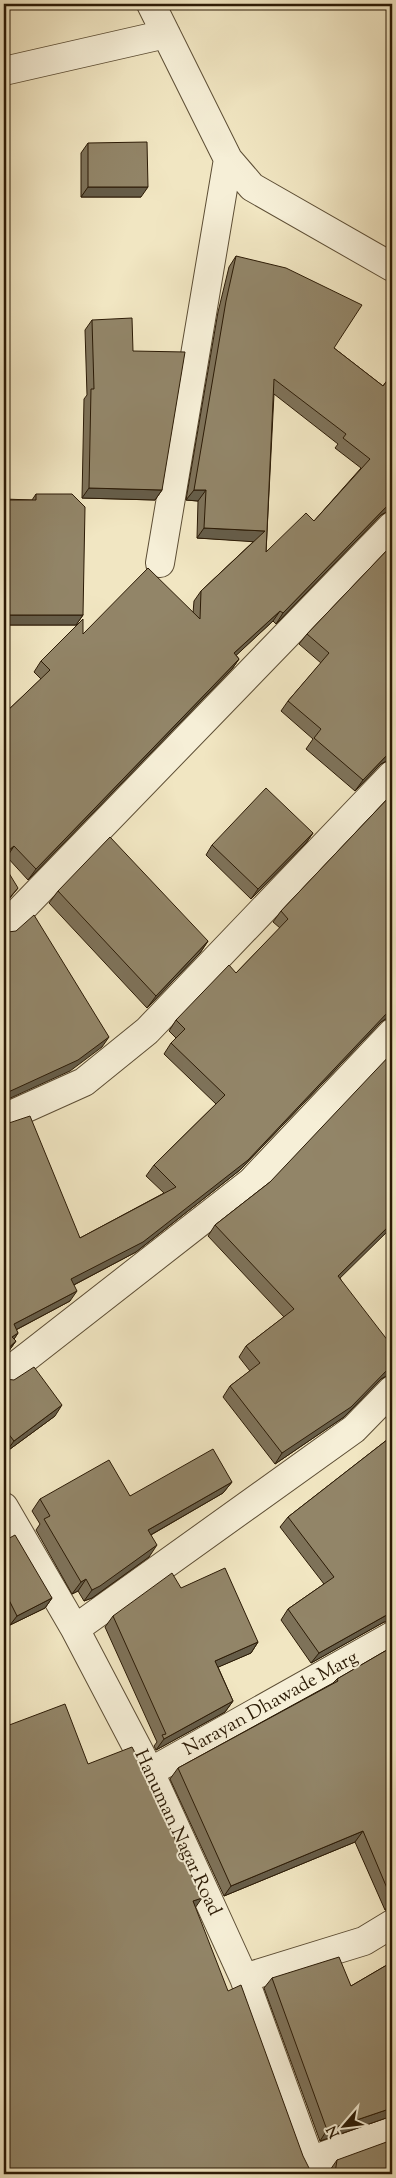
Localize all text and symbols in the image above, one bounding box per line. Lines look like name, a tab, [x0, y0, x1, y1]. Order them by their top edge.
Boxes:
street label: Narayan Dhawade Marg	[179, 1645, 363, 1763]
street label: Hanuman Nagar Road	[127, 1745, 228, 1921]
north arrow	[318, 2100, 368, 2150]
text: N	[323, 2122, 346, 2141]

